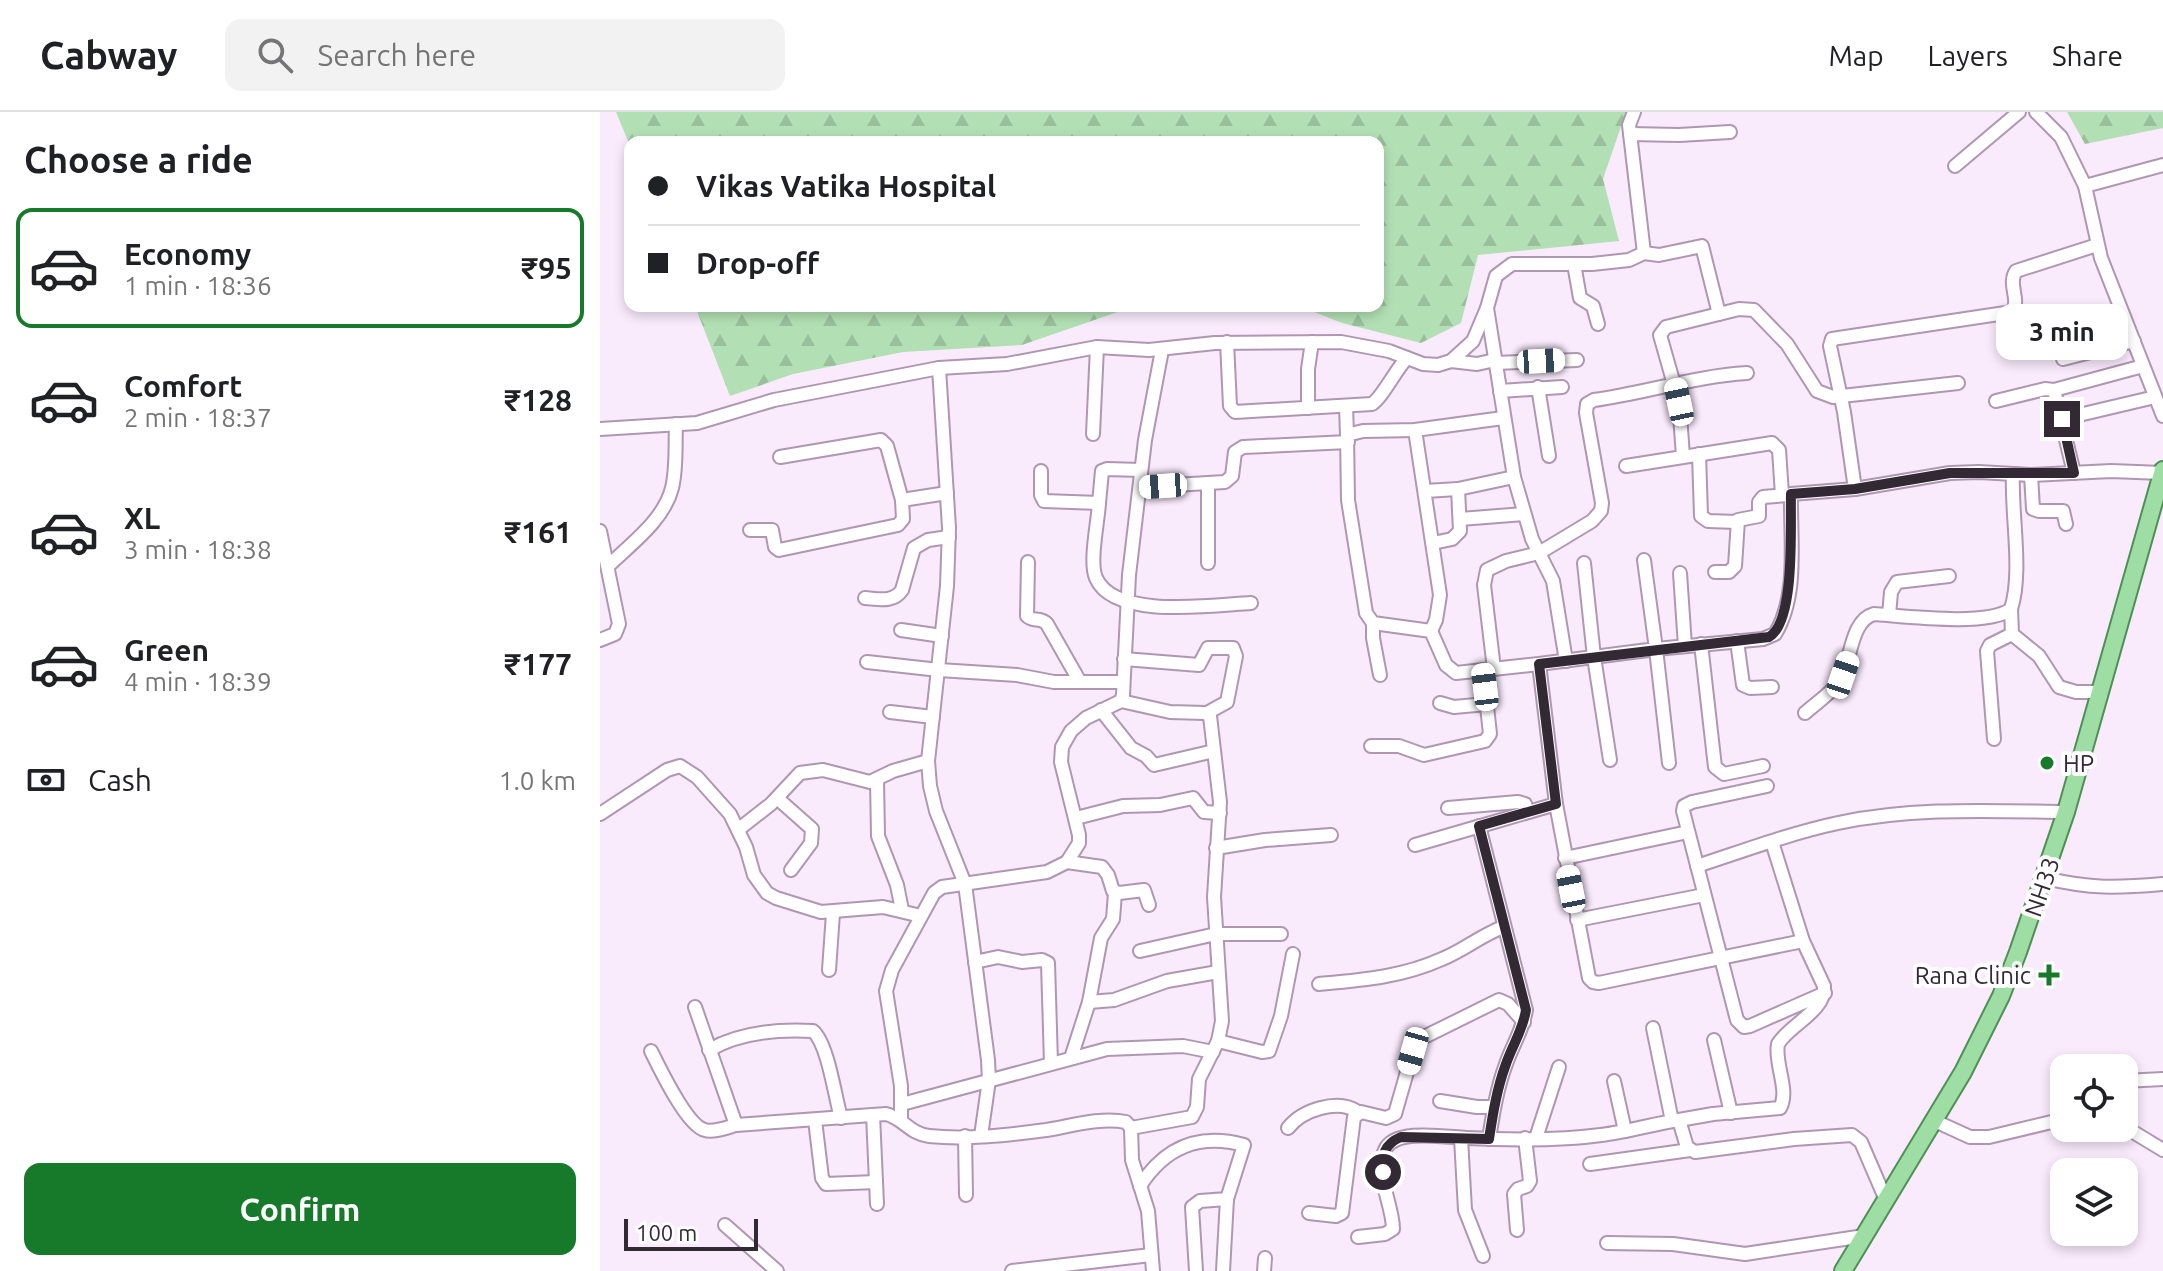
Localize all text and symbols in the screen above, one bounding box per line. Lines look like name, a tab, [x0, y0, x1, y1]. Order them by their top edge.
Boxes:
search box	[225, 19, 785, 91]
icon: search	[253, 33, 297, 77]
text: Cabway	[40, 34, 177, 76]
text: Search here	[317, 38, 476, 72]
text: Map	[1828, 40, 1884, 71]
text: Layers	[1928, 40, 2008, 71]
text: Share	[2052, 40, 2123, 71]
text: Choose a ride	[24, 139, 253, 180]
text: Vikas Vatika Hospital	[696, 169, 996, 203]
icon: car	[28, 232, 100, 304]
text: Economy	[124, 237, 251, 271]
text: Drop-off	[696, 246, 819, 280]
text: ₹95	[521, 251, 572, 285]
text: 1 min · 18:36	[124, 271, 272, 300]
callout: 3 min	[1996, 303, 2128, 359]
text: 3 min	[2029, 317, 2095, 346]
car	[1516, 348, 1566, 374]
icon: car	[28, 364, 100, 436]
text: Comfort	[124, 369, 242, 403]
car	[1662, 376, 1696, 428]
text: ₹128	[504, 383, 572, 417]
route end	[2044, 401, 2080, 437]
text: 2 min · 18:37	[124, 403, 272, 432]
car	[1138, 472, 1188, 500]
icon: car	[28, 496, 100, 568]
text: XL	[124, 501, 160, 535]
text: ₹161	[504, 515, 572, 549]
text: 3 min · 18:38	[124, 535, 272, 564]
icon: car	[28, 628, 100, 700]
text: Green	[124, 633, 209, 667]
text: ₹177	[504, 647, 572, 681]
car	[1824, 648, 1862, 702]
car	[1470, 662, 1500, 712]
text: 4 min · 18:39	[124, 667, 272, 696]
place label: HP	[2063, 750, 2094, 777]
marker: HP	[2038, 754, 2056, 772]
icon: cash	[24, 758, 68, 802]
text: Cash	[88, 763, 152, 797]
text: 1.0 km	[499, 766, 576, 795]
street label: NH33	[2019, 854, 2065, 920]
car	[1555, 863, 1587, 915]
place label: Rana Clinic	[1915, 962, 2031, 989]
marker: Rana Clinic	[2038, 964, 2060, 986]
car	[1395, 1025, 1431, 1077]
map controls	[2050, 1054, 2138, 1246]
button: locate	[2050, 1054, 2138, 1142]
route start	[1365, 1154, 1401, 1190]
button: layers	[2050, 1158, 2138, 1246]
button: Confirm	[24, 1163, 576, 1255]
scale bar	[624, 1215, 758, 1251]
text: 100 m	[636, 1220, 697, 1245]

